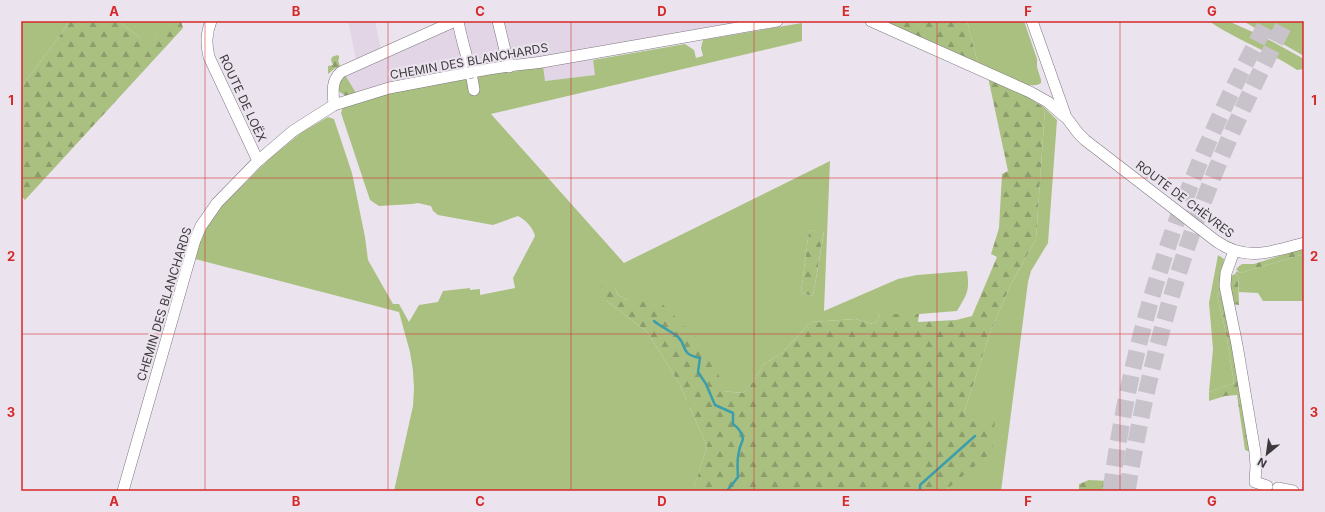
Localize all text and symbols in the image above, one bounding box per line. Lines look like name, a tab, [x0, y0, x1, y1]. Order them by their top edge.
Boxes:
text: A	[109, 3, 119, 19]
text: B	[292, 3, 301, 19]
text: C	[475, 3, 485, 19]
text: D	[657, 3, 667, 19]
text: E	[842, 3, 850, 19]
text: F	[1024, 3, 1032, 19]
text: G	[1207, 3, 1217, 19]
street label: CHEMIN DES BLANCHARDS	[389, 40, 550, 82]
street label: ROUTE DE LOËX	[216, 52, 270, 144]
text: 1	[8, 92, 14, 108]
text: 1	[1311, 92, 1317, 108]
street label: ROUTE DE CHÈVRES	[1133, 157, 1237, 241]
street label: CHEMIN DES BLANCHARDS	[133, 225, 195, 383]
text: 2	[7, 248, 15, 264]
text: 2	[1310, 248, 1318, 264]
text: 3	[7, 404, 15, 420]
text: 3	[1310, 404, 1318, 420]
north arrow	[1247, 434, 1287, 474]
text: N	[1255, 455, 1269, 471]
text: A	[109, 493, 119, 509]
text: B	[292, 493, 301, 509]
text: C	[475, 493, 485, 509]
text: D	[657, 493, 667, 509]
text: E	[842, 493, 850, 509]
text: F	[1024, 493, 1032, 509]
text: G	[1207, 493, 1217, 509]

